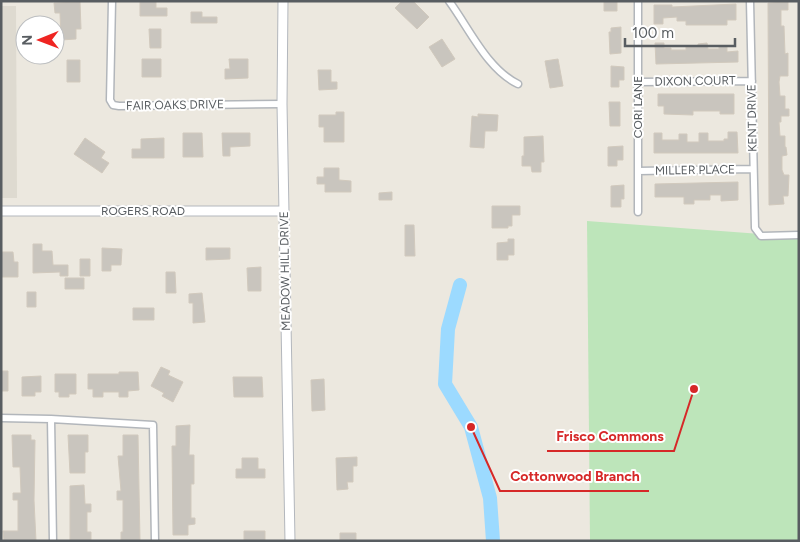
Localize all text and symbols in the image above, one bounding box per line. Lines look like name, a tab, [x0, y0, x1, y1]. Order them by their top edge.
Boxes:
north arrow	[15, 15, 65, 65]
scale bar	[625, 15, 735, 47]
text: 100 m	[632, 24, 674, 42]
text: N	[19, 35, 36, 46]
street label: DIXON COURT	[654, 73, 736, 89]
street label: CORI LANE	[631, 76, 645, 138]
street label: KENT DRIVE	[744, 84, 760, 152]
street label: FAIR OAKS DRIVE	[126, 97, 224, 113]
street label: MILLER PLACE	[655, 162, 735, 178]
street label: ROGERS ROAD	[101, 204, 185, 218]
street label: MEADOW HILL DRIVE	[277, 211, 293, 331]
callout: Frisco Commons	[547, 422, 674, 451]
text: Frisco Commons	[556, 428, 664, 445]
callout: Cottonwood Branch	[500, 462, 649, 491]
text: Cottonwood Branch	[510, 468, 640, 485]

